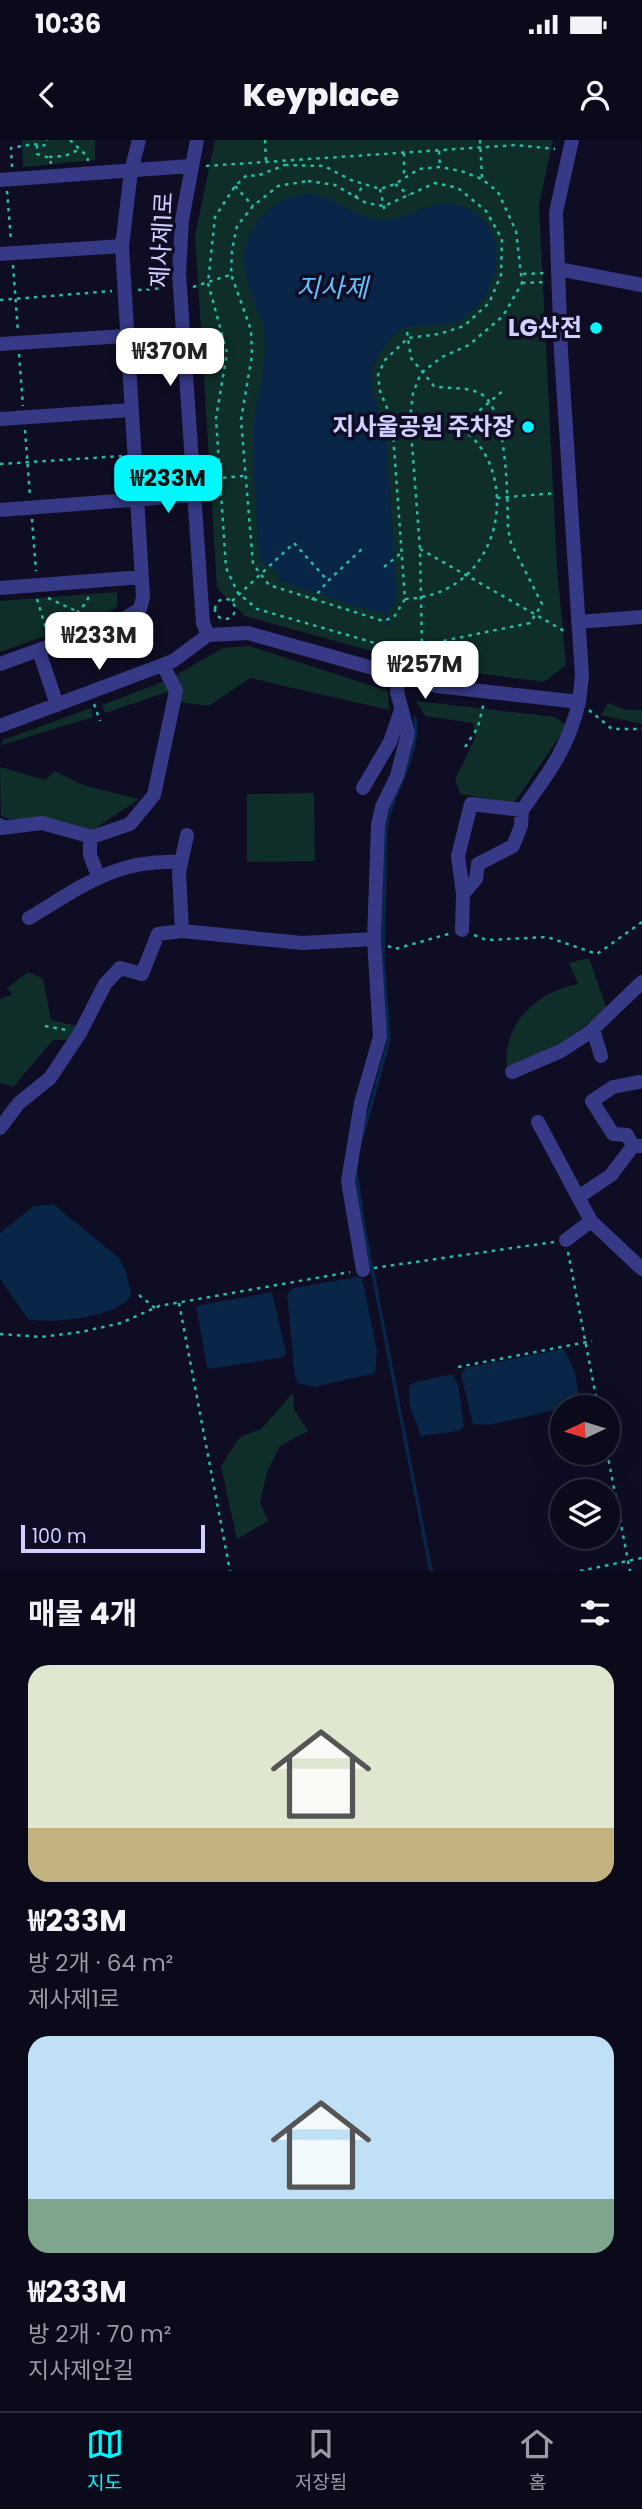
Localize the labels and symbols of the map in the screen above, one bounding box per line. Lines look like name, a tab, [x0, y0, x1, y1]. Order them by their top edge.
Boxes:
street label: 제사제1로	[143, 191, 180, 289]
water label: 지사제	[296, 270, 371, 306]
place label: LG산전	[508, 311, 582, 344]
marker: LG산전	[588, 320, 604, 336]
pin: ₩370M	[121, 328, 219, 388]
place label: 지사울공원 주차장	[332, 410, 514, 443]
marker: 지사울공원 주차장	[520, 419, 536, 435]
pin: ₩233M	[119, 456, 217, 515]
pin: ₩233M	[50, 612, 148, 672]
pin: ₩257M	[376, 642, 474, 701]
north arrow	[550, 1395, 620, 1465]
scale bar	[21, 1522, 205, 1554]

